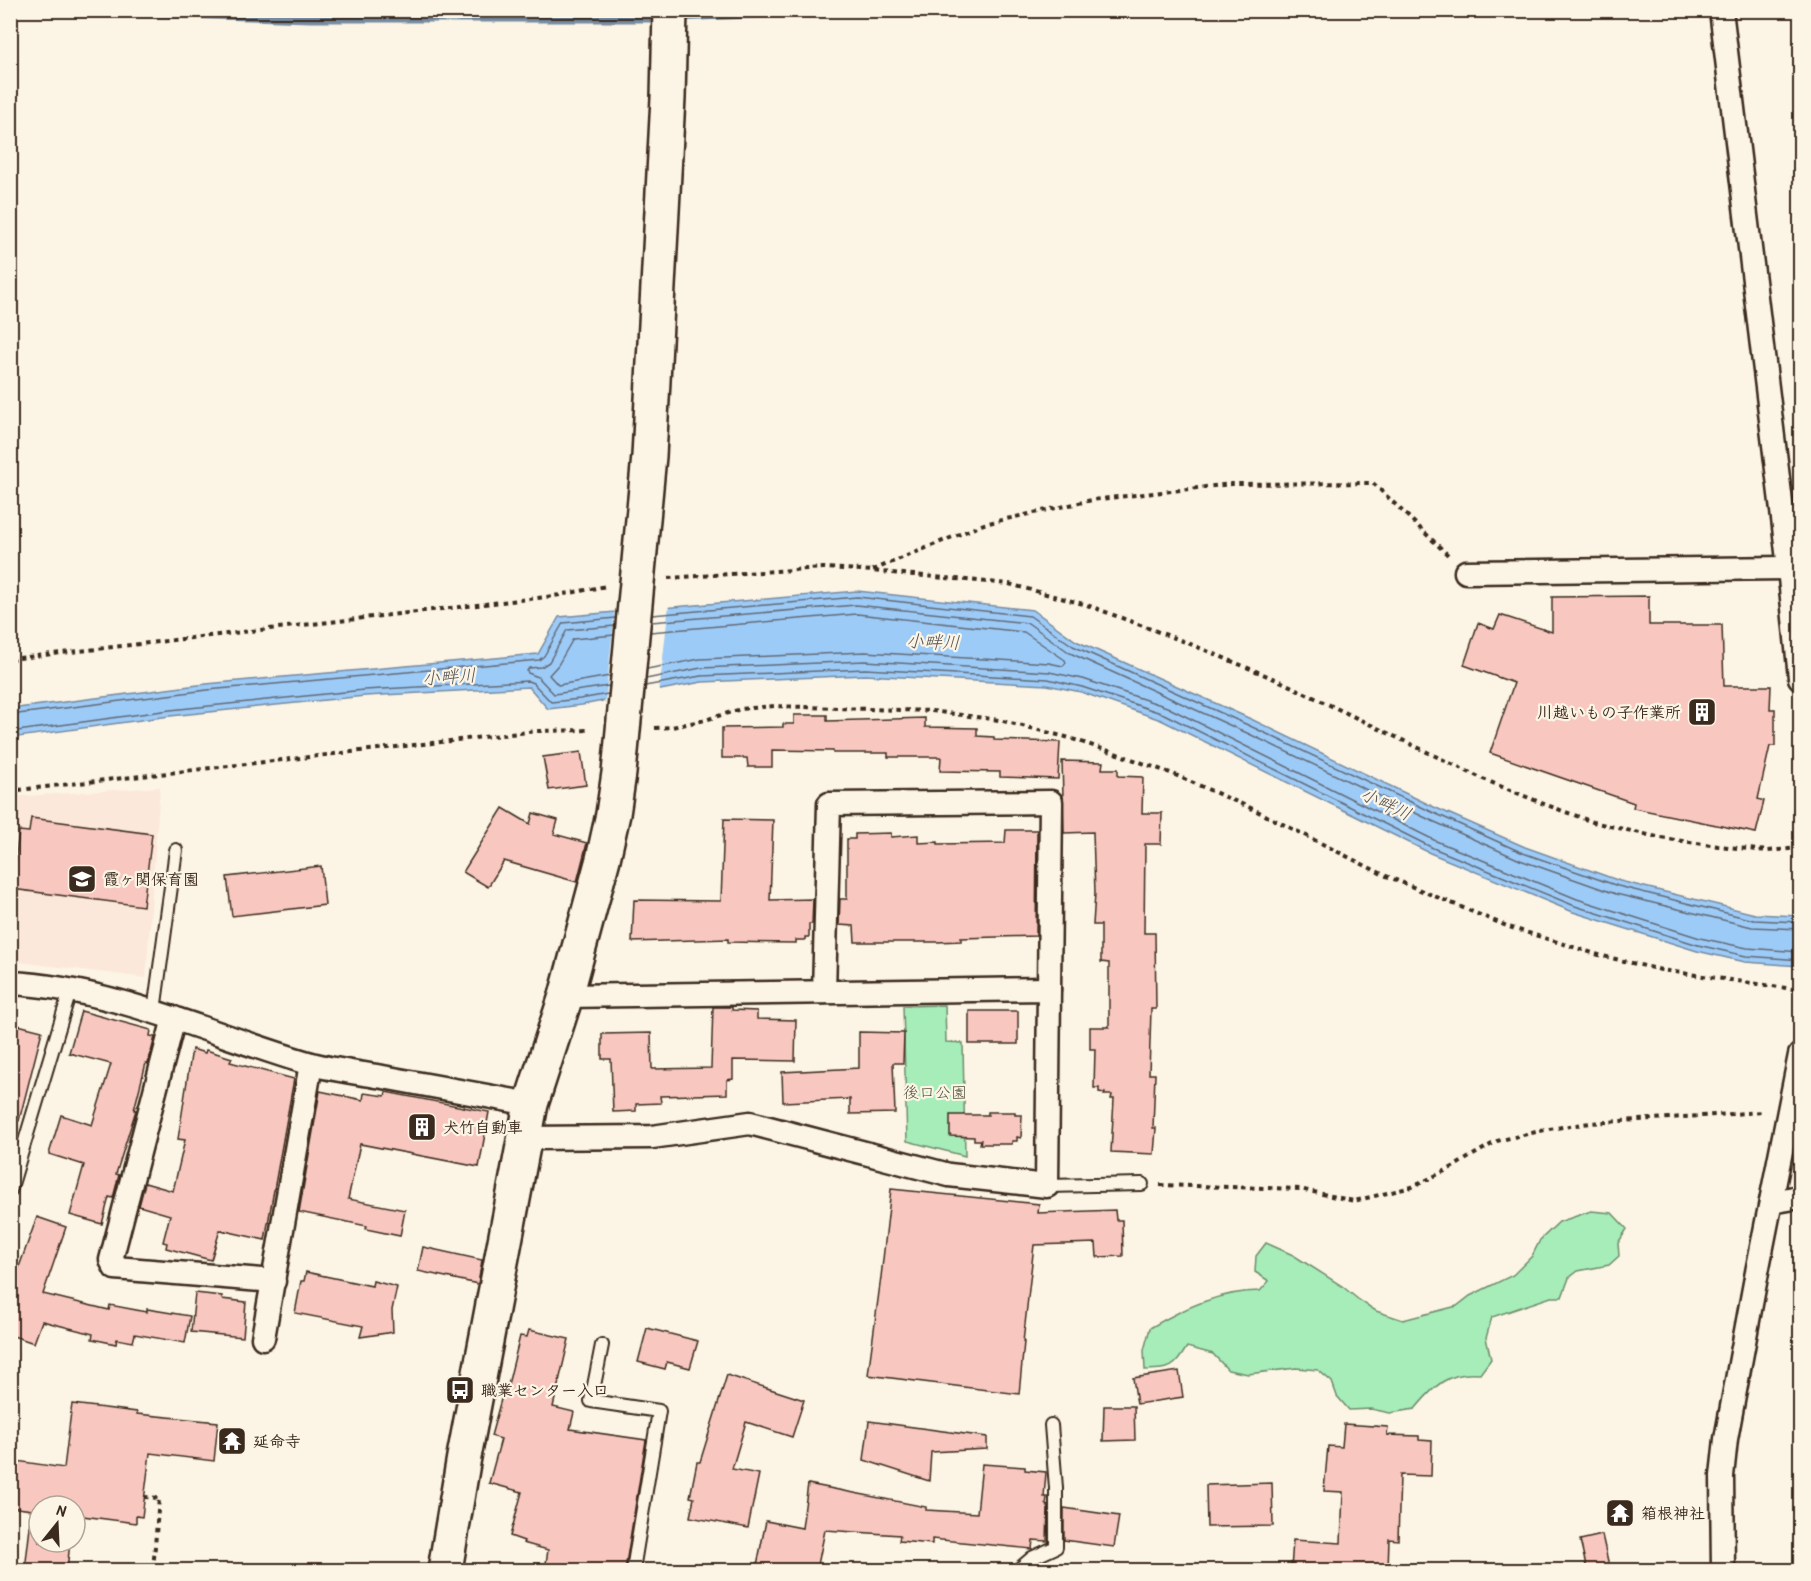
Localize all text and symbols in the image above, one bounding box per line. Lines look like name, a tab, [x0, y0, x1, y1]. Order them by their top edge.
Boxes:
water label: 小畔川	[906, 628, 960, 655]
water label: 小畔川	[421, 662, 477, 691]
building icon: 川越いもの子作業所	[1686, 696, 1718, 728]
place label: 川越いもの子作業所	[1537, 701, 1681, 723]
water label: 小畔川	[1356, 781, 1416, 826]
school or university icon: 霞ヶ関保育園	[66, 863, 98, 895]
place label: 霞ヶ関保育園	[103, 868, 199, 890]
park label: 後口公園	[903, 1081, 967, 1103]
building icon: 犬竹自動車	[406, 1111, 438, 1143]
place label: 犬竹自動車	[443, 1116, 523, 1138]
bus stop icon: 職業センター入口	[444, 1374, 476, 1406]
place label: 職業センター入口	[481, 1379, 609, 1401]
temple icon: 延命寺	[216, 1425, 248, 1457]
place label: 延命寺	[253, 1430, 301, 1452]
north arrow	[27, 1494, 87, 1554]
temple icon: 箱根神社	[1604, 1497, 1636, 1529]
text: N	[54, 1498, 70, 1522]
place label: 箱根神社	[1641, 1502, 1705, 1524]

